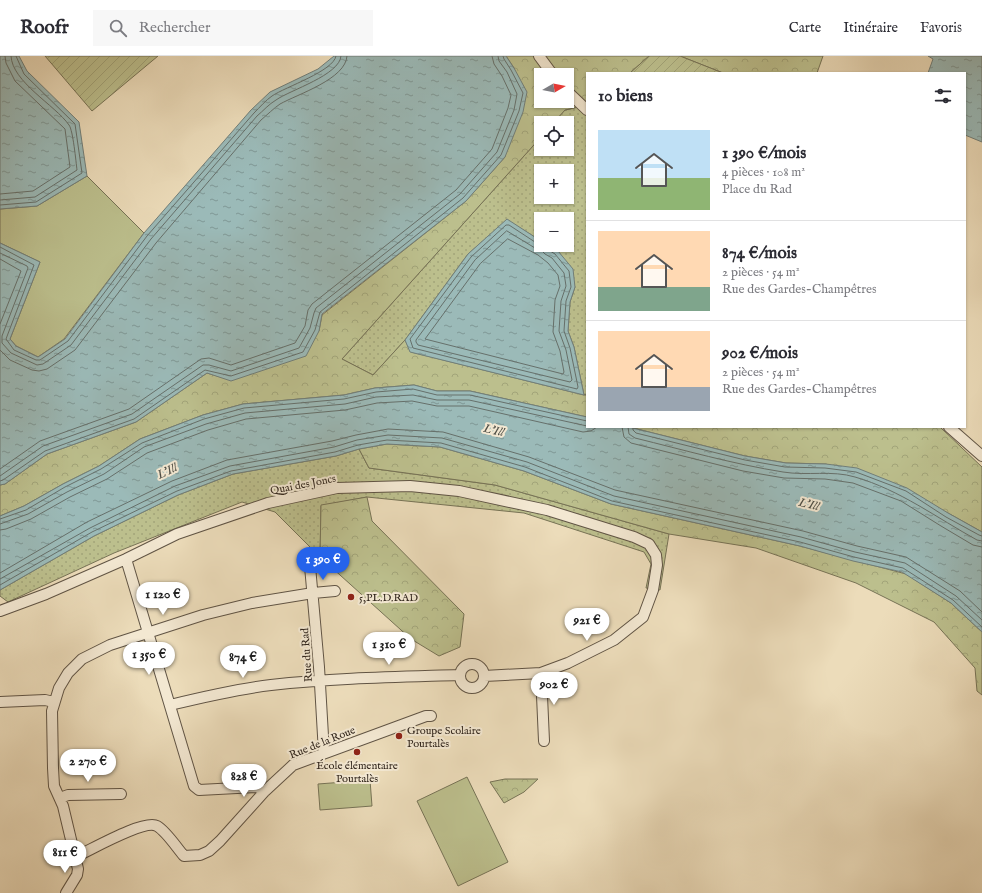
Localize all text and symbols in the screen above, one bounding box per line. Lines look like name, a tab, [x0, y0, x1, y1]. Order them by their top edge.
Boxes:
search box	[93, 10, 373, 46]
text: Roofr	[20, 16, 69, 40]
icon: search	[107, 17, 129, 39]
text: Rechercher	[139, 18, 210, 37]
text: Carte	[789, 19, 821, 37]
text: Itinéraire	[843, 19, 898, 37]
text: Favoris	[920, 19, 962, 37]
north arrow	[534, 68, 574, 108]
map controls	[534, 68, 574, 252]
icon: filters	[932, 85, 954, 107]
text: 10 biens	[598, 86, 653, 107]
button: locate	[534, 116, 574, 156]
text: 1 390 €/mois	[722, 143, 806, 164]
icon: home	[630, 146, 678, 194]
button: +	[534, 164, 574, 204]
text: 4 pièces · 108 m²	[722, 164, 805, 181]
text: Place du Rad	[722, 181, 792, 198]
button: −	[534, 212, 574, 252]
text: 874 €/mois	[722, 243, 797, 264]
icon: home	[630, 247, 678, 295]
text: 2 pièces · 54 m²	[722, 264, 800, 281]
text: Rue des Gardes-Champêtres	[722, 281, 877, 298]
text: 902 €/mois	[722, 343, 798, 364]
icon: home	[630, 347, 678, 395]
text: 2 pièces · 54 m²	[722, 364, 800, 381]
text: Rue des Gardes-Champêtres	[722, 381, 877, 398]
water label: L'Ill	[481, 421, 507, 440]
water label: L'Ill	[154, 460, 181, 483]
street label: Quai des Joncs	[269, 472, 337, 498]
water label: L'Ill	[796, 494, 822, 515]
pin: 1 390 €	[286, 547, 360, 581]
text: 1 390 €	[305, 551, 341, 568]
pin: 1 120 €	[126, 582, 200, 616]
text: 1 120 €	[145, 586, 181, 603]
place label: 5,PL.D.RAD	[359, 591, 418, 605]
marker: 5,PL.D.RAD	[346, 592, 356, 602]
pin: 921 €	[559, 608, 615, 642]
text: 921 €	[573, 612, 601, 629]
street label: Rue du Rad	[298, 627, 316, 683]
pin: 1 310 €	[352, 632, 426, 666]
text: 1 310 €	[372, 636, 406, 653]
pin: 1 350 €	[112, 642, 186, 676]
pin: 874 €	[215, 645, 271, 679]
text: 1 350 €	[132, 646, 166, 663]
text: 874 €	[229, 649, 257, 666]
pin: 902 €	[526, 672, 582, 706]
text: 902 €	[540, 676, 568, 693]
street label: Rue de la Roue	[287, 723, 357, 763]
place label: Groupe Scolaire Pourtalès	[407, 724, 481, 751]
marker: Groupe Scolaire Pourtalès	[394, 731, 404, 741]
marker: École élémentaire Pourtalès	[352, 747, 362, 757]
pin: 2 270 €	[51, 749, 125, 783]
text: 2 270 €	[69, 753, 107, 770]
place label: École élémentaire Pourtalès	[316, 759, 398, 786]
pin: 828 €	[216, 764, 272, 798]
text: 828 €	[231, 768, 257, 785]
pin: 811 €	[37, 840, 93, 874]
text: 811 €	[52, 844, 78, 861]

